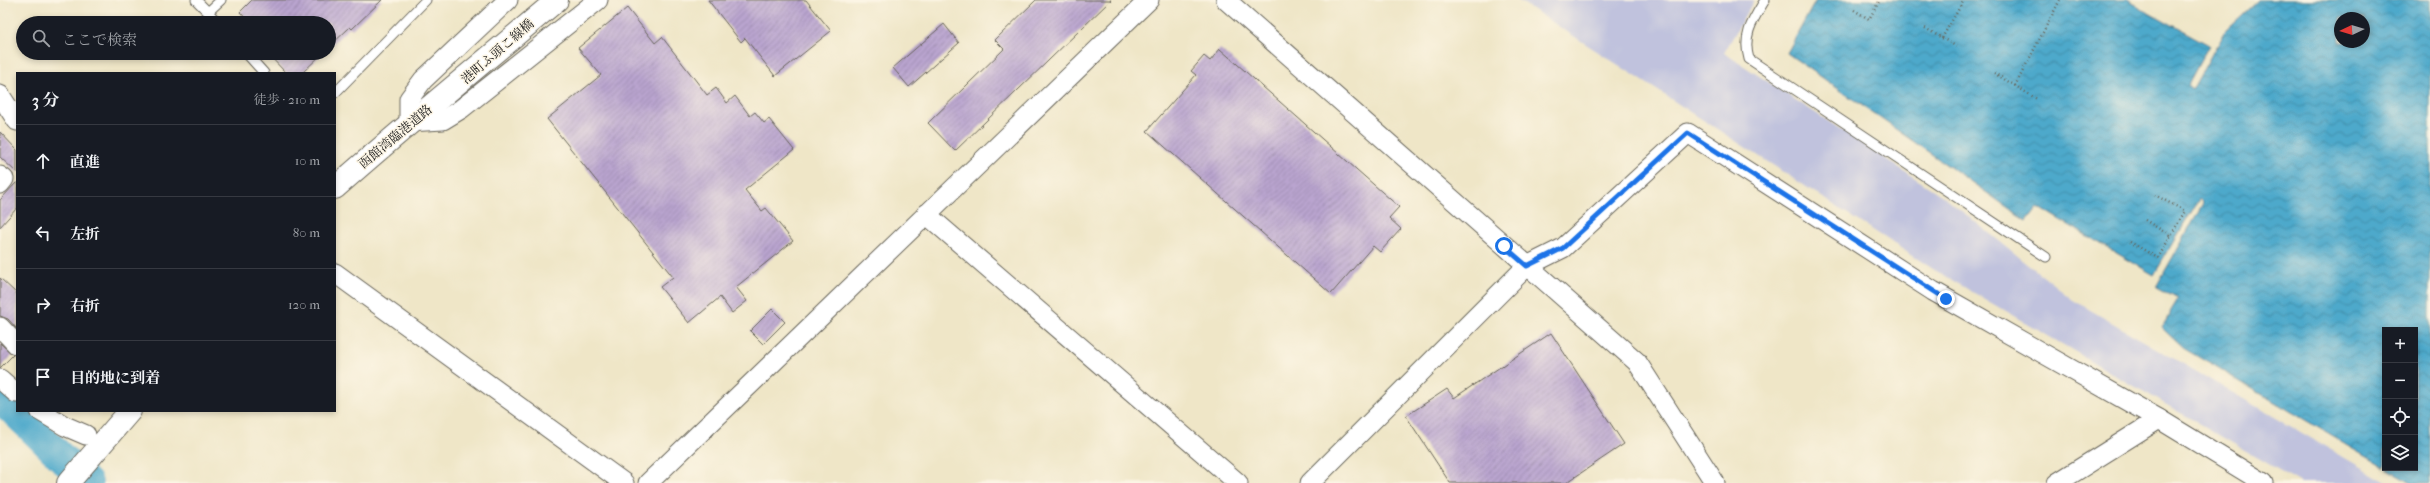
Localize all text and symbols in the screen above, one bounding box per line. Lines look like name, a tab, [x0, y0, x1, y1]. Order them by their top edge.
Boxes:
north arrow	[2334, 12, 2370, 48]
search box	[16, 16, 336, 60]
street label: 港町ふ頭こ線橋	[458, 16, 537, 87]
icon: search	[30, 27, 52, 49]
text: ここで検索	[62, 31, 137, 49]
text: 3 分	[32, 90, 60, 110]
text: 徒歩 · 210 m	[254, 92, 320, 107]
street label: 函館湾臨港道路	[356, 101, 435, 171]
icon: ahead	[32, 150, 54, 172]
text: 直進	[70, 153, 100, 171]
text: 10 m	[295, 153, 320, 168]
icon: left	[32, 222, 54, 244]
text: 左折	[70, 225, 100, 243]
text: 80 m	[293, 225, 320, 240]
route start	[1495, 237, 1513, 255]
route end	[1937, 290, 1955, 308]
icon: right	[32, 294, 54, 316]
text: 右折	[70, 297, 100, 315]
text: 120 m	[288, 297, 320, 312]
map controls	[2382, 327, 2418, 471]
button: +	[2382, 327, 2418, 363]
button: −	[2382, 363, 2418, 399]
icon: arrive	[32, 366, 54, 388]
text: 目的地に到着	[70, 369, 160, 387]
button: locate	[2382, 399, 2418, 435]
button: layers	[2382, 435, 2418, 471]

